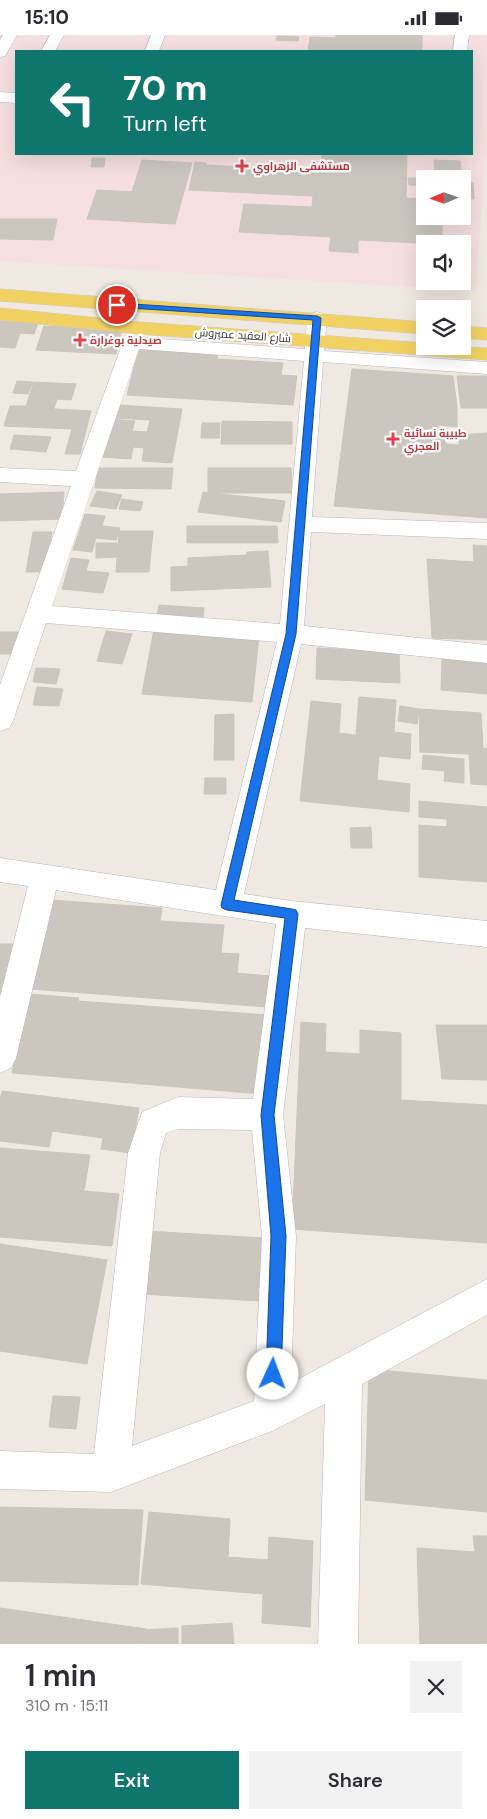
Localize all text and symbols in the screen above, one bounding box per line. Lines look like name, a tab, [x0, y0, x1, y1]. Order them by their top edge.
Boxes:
text: 15:10	[25, 5, 69, 30]
text: 70 m	[123, 65, 207, 111]
icon: left	[40, 70, 105, 135]
text: Turn left	[123, 109, 207, 138]
marker: مستشفى الزهراوي	[235, 159, 249, 173]
place label: مستشفى الزهراوي	[253, 159, 350, 176]
north arrow	[416, 170, 471, 225]
map controls	[416, 170, 471, 355]
button: sound	[416, 235, 471, 290]
pin	[96, 284, 138, 326]
icon: arrive	[103, 291, 131, 319]
button: layers	[416, 300, 471, 355]
street label: شارع العقيد عميروش	[195, 325, 291, 346]
place label: صيدلية بوغرارة	[90, 333, 162, 348]
marker: صيدلية بوغرارة	[74, 334, 86, 346]
place label: طبيبة نسائية العجري	[404, 426, 467, 456]
marker: طبيبة نسائية العجري	[386, 432, 400, 446]
position arrow	[246, 1347, 298, 1399]
text: 1 min	[25, 1656, 97, 1695]
button: close	[410, 1661, 462, 1713]
text: 310 m · 15:11	[25, 1695, 108, 1716]
button: Exit	[25, 1751, 239, 1809]
button: Share	[249, 1751, 462, 1809]

